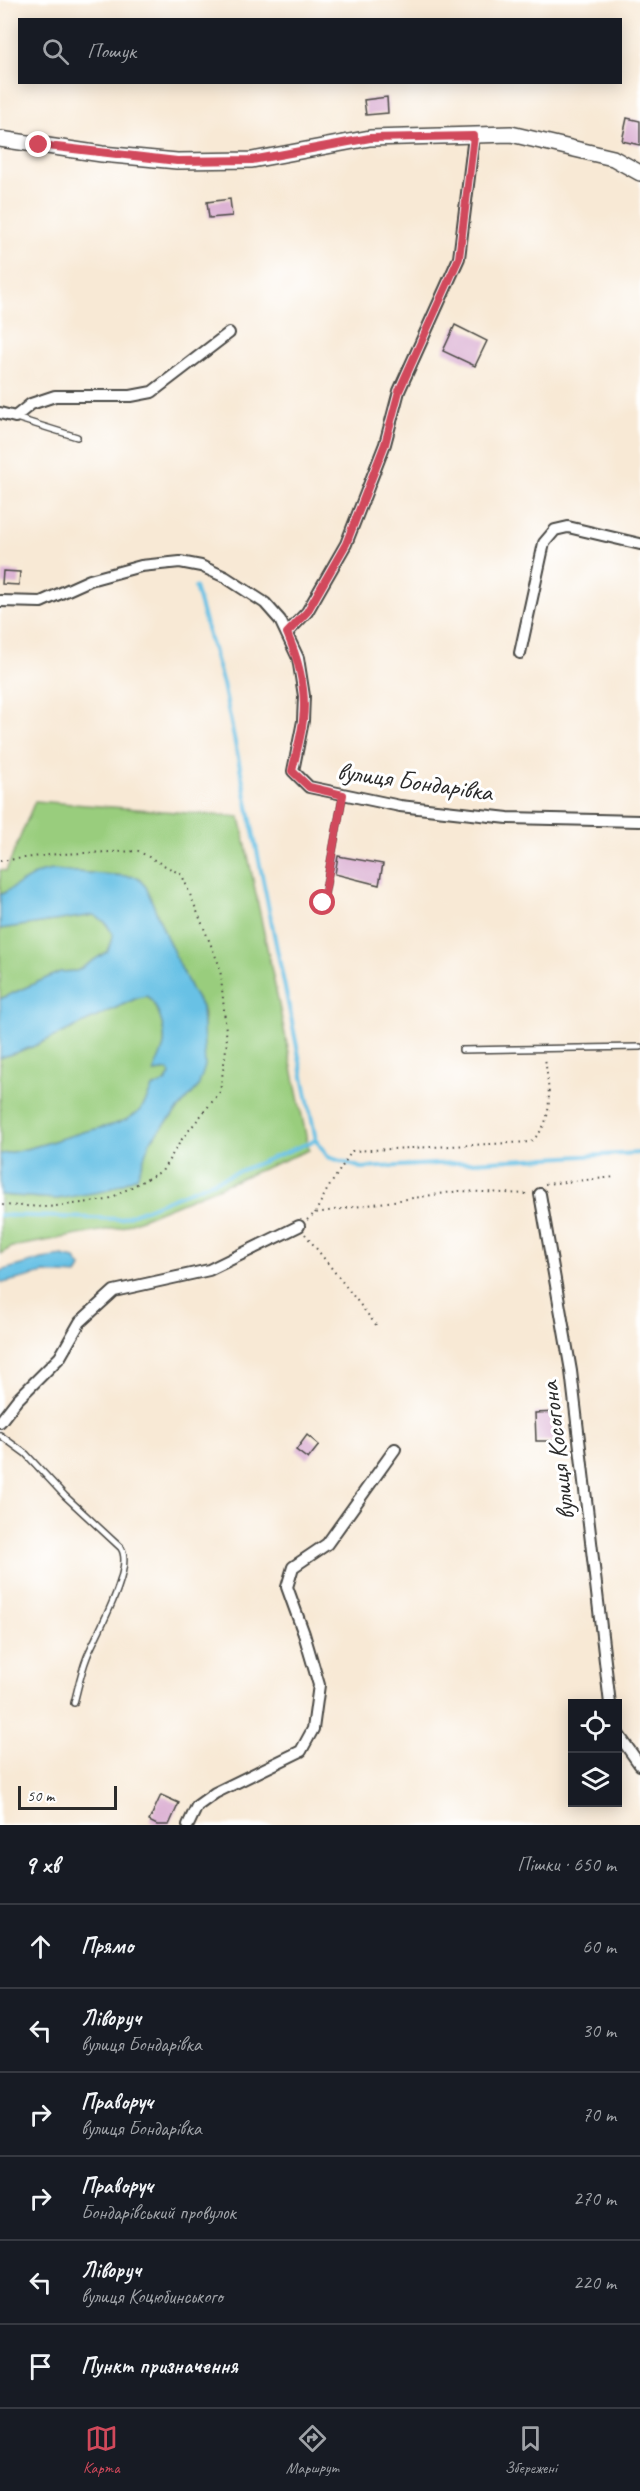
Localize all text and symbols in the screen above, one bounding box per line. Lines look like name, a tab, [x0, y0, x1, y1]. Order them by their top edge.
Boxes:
search box	[18, 18, 622, 84]
icon: search	[39, 35, 72, 68]
text: Пошук	[87, 37, 136, 65]
route end	[25, 131, 51, 157]
street label: вулиця Бондарівка	[335, 754, 496, 809]
route start	[309, 889, 335, 915]
street label: вулиця Косогона	[532, 1378, 582, 1522]
map controls	[568, 1699, 622, 1807]
button: locate	[568, 1699, 622, 1753]
button: layers	[568, 1753, 622, 1807]
scale bar	[18, 1783, 117, 1810]
text: 50 m	[27, 1786, 54, 1806]
text: 9 хв	[24, 1848, 59, 1881]
text: Пішки · 650 m	[517, 1852, 616, 1877]
icon: ahead	[24, 1930, 57, 1963]
text: Прямо	[81, 1932, 133, 1960]
text: 60 m	[582, 1934, 616, 1959]
text: Ліворуч	[81, 2004, 141, 2032]
icon: left	[24, 2014, 57, 2047]
text: 30 m	[582, 2018, 616, 2043]
text: вулиця Бондарівка	[81, 2032, 201, 2057]
text: Праворуч	[81, 2088, 153, 2116]
icon: right	[24, 2098, 57, 2131]
text: 70 m	[582, 2102, 616, 2127]
text: вулиця Бондарівка	[81, 2116, 201, 2141]
text: Праворуч	[81, 2172, 153, 2200]
icon: right	[24, 2182, 57, 2215]
text: 270 m	[573, 2186, 616, 2211]
text: Бондарівський провулок	[81, 2200, 236, 2225]
text: Ліворуч	[81, 2256, 141, 2284]
icon: left	[24, 2266, 57, 2299]
text: 220 m	[573, 2270, 616, 2295]
text: вулиця Коцюбинського	[81, 2284, 223, 2309]
icon: arrive	[24, 2350, 57, 2383]
text: Пункт призначення	[81, 2352, 238, 2380]
tab: Карта	[83, 2422, 120, 2478]
tab: Маршрут	[286, 2422, 339, 2478]
tab: Збережені	[505, 2422, 557, 2478]

